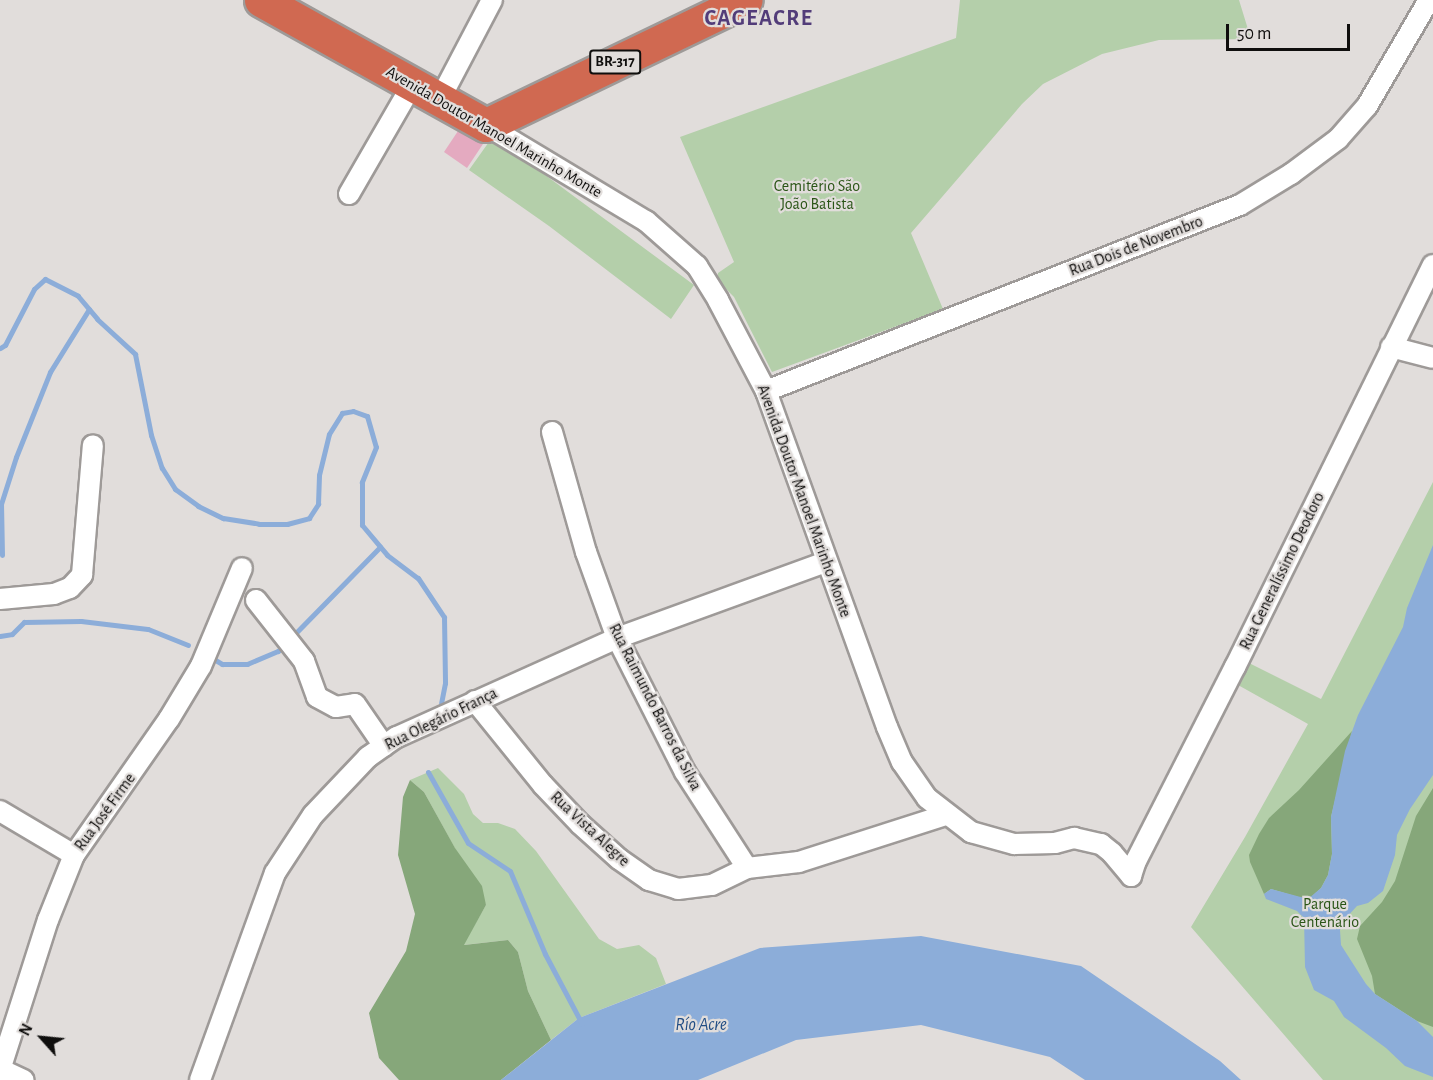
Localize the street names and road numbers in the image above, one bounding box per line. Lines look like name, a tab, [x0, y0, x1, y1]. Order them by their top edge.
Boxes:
road number: BR-317	[588, 50, 642, 74]
street label: Avenida Doutor Manoel Marinho Monte	[383, 62, 605, 202]
street label: Rua Dois de Novembro	[1066, 212, 1206, 280]
street label: Avenida Doutor Manoel Marinho Monte	[753, 382, 855, 620]
street label: Rua Generalíssimo Deodoro	[1235, 489, 1329, 653]
street label: Rua Raimundo Barros da Silva	[605, 620, 705, 794]
street label: Rua Olegário França	[382, 683, 500, 755]
street label: Rua José Firme	[70, 769, 140, 855]
street label: Rua Vista Alegre	[546, 787, 634, 871]

